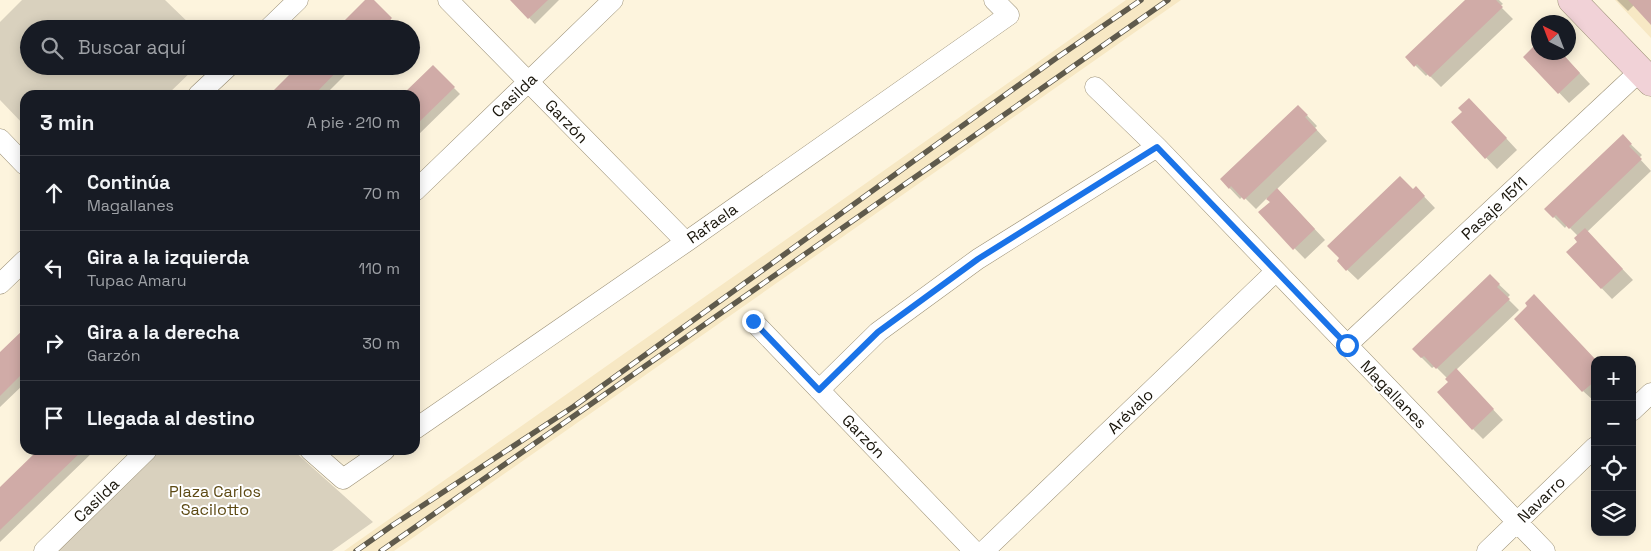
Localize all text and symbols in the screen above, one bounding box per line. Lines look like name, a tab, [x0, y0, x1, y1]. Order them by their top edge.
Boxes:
north arrow	[1531, 15, 1576, 60]
search box	[20, 20, 420, 75]
icon: search	[38, 34, 66, 62]
text: Buscar aquí	[78, 35, 186, 60]
street label: Casilda	[487, 69, 541, 122]
street label: Garzón	[540, 95, 593, 148]
text: 3 min	[40, 109, 95, 136]
text: A pie · 210 m	[307, 112, 400, 133]
text: Continúa	[87, 170, 170, 195]
street label: Pasaje 1511	[1457, 172, 1532, 244]
icon: ahead	[40, 179, 68, 207]
text: 70 m	[363, 183, 400, 204]
text: Magallanes	[87, 195, 174, 216]
street label: Rafaela	[683, 198, 742, 248]
text: Gira a la izquierda	[87, 245, 249, 270]
icon: left	[40, 254, 68, 282]
text: 110 m	[358, 258, 400, 279]
text: Tupac Amaru	[87, 270, 187, 291]
route end	[742, 310, 765, 333]
text: Gira a la derecha	[87, 320, 239, 345]
icon: right	[40, 329, 68, 357]
text: 30 m	[362, 333, 400, 354]
route start	[1336, 334, 1359, 357]
text: Garzón	[87, 345, 141, 366]
street label: Magallanes	[1356, 356, 1431, 433]
map controls	[1591, 356, 1636, 536]
button: +	[1591, 356, 1636, 401]
street label: Arévalo	[1103, 384, 1158, 438]
button: −	[1591, 401, 1636, 446]
icon: arrive	[40, 404, 68, 432]
text: Llegada al destino	[87, 406, 255, 431]
street label: Garzón	[837, 410, 890, 463]
button: locate	[1591, 446, 1636, 491]
street label: Navarro	[1513, 471, 1570, 527]
street label: Casilda	[69, 474, 123, 527]
park label: Plaza Carlos Sacilotto	[169, 481, 261, 520]
button: layers	[1591, 491, 1636, 536]

